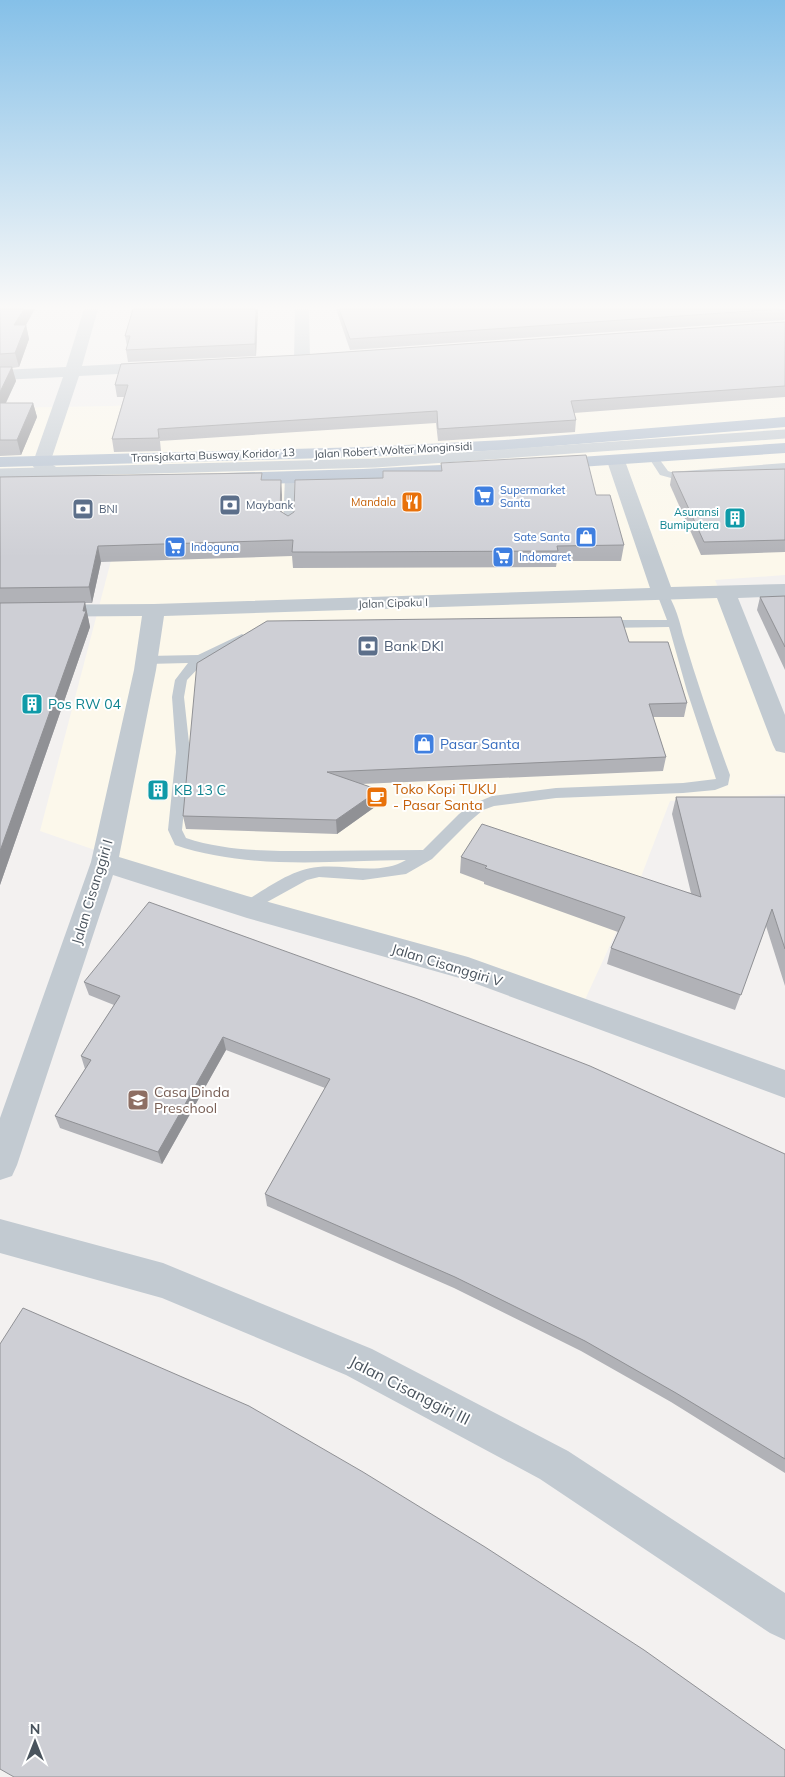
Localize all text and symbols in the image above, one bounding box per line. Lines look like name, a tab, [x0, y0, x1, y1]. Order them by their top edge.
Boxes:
street label: Jalan Robert Wolter Monginsidi	[314, 439, 472, 461]
street label: Transjakarta Busway Koridor 13	[131, 445, 295, 465]
place label: Supermarket Santa	[500, 483, 566, 510]
supermarket icon: Supermarket Santa	[472, 484, 496, 508]
restaurant icon: Mandala	[400, 490, 424, 514]
bank icon: Maybank	[218, 493, 242, 517]
place label: Mandala	[351, 495, 396, 509]
bank icon: BNI	[71, 497, 95, 521]
place label: Maybank	[246, 498, 293, 512]
place label: BNI	[99, 502, 118, 516]
place label: Asuransi Bumiputera	[660, 505, 719, 532]
building icon: Asuransi Bumiputera	[723, 506, 747, 530]
shop icon: Sate Santa	[574, 525, 598, 549]
place label: Sate Santa	[514, 530, 570, 544]
supermarket icon: Indoguna	[163, 535, 187, 559]
place label: Indoguna	[191, 540, 239, 554]
supermarket icon: Indomaret	[491, 545, 515, 569]
place label: Indomaret	[519, 550, 571, 564]
street label: Jalan Cipaku I	[358, 595, 428, 611]
bank icon: Bank DKI	[356, 634, 380, 658]
place label: Bank DKI	[384, 637, 444, 655]
building icon: Pos RW 04	[20, 692, 44, 716]
place label: Pos RW 04	[48, 695, 122, 713]
shop icon: Pasar Santa	[412, 732, 436, 756]
place label: Pasar Santa	[440, 735, 520, 753]
building icon: KB 13 C	[146, 778, 170, 802]
place label: Toko Kopi TUKU - Pasar Santa	[393, 780, 497, 814]
place label: KB 13 C	[174, 781, 226, 799]
cafe icon: Toko Kopi TUKU - Pasar Santa	[365, 785, 389, 809]
street label: Jalan Cisanggiri I	[67, 837, 117, 947]
street label: Jalan Cisanggiri V	[389, 940, 505, 991]
place label: Casa Dinda Preschool	[154, 1083, 230, 1117]
school or university icon: Casa Dinda Preschool	[126, 1088, 150, 1112]
street label: Jalan Cisanggiri III	[346, 1351, 474, 1429]
north arrow	[10, 1717, 60, 1767]
text: N	[30, 1720, 40, 1738]

